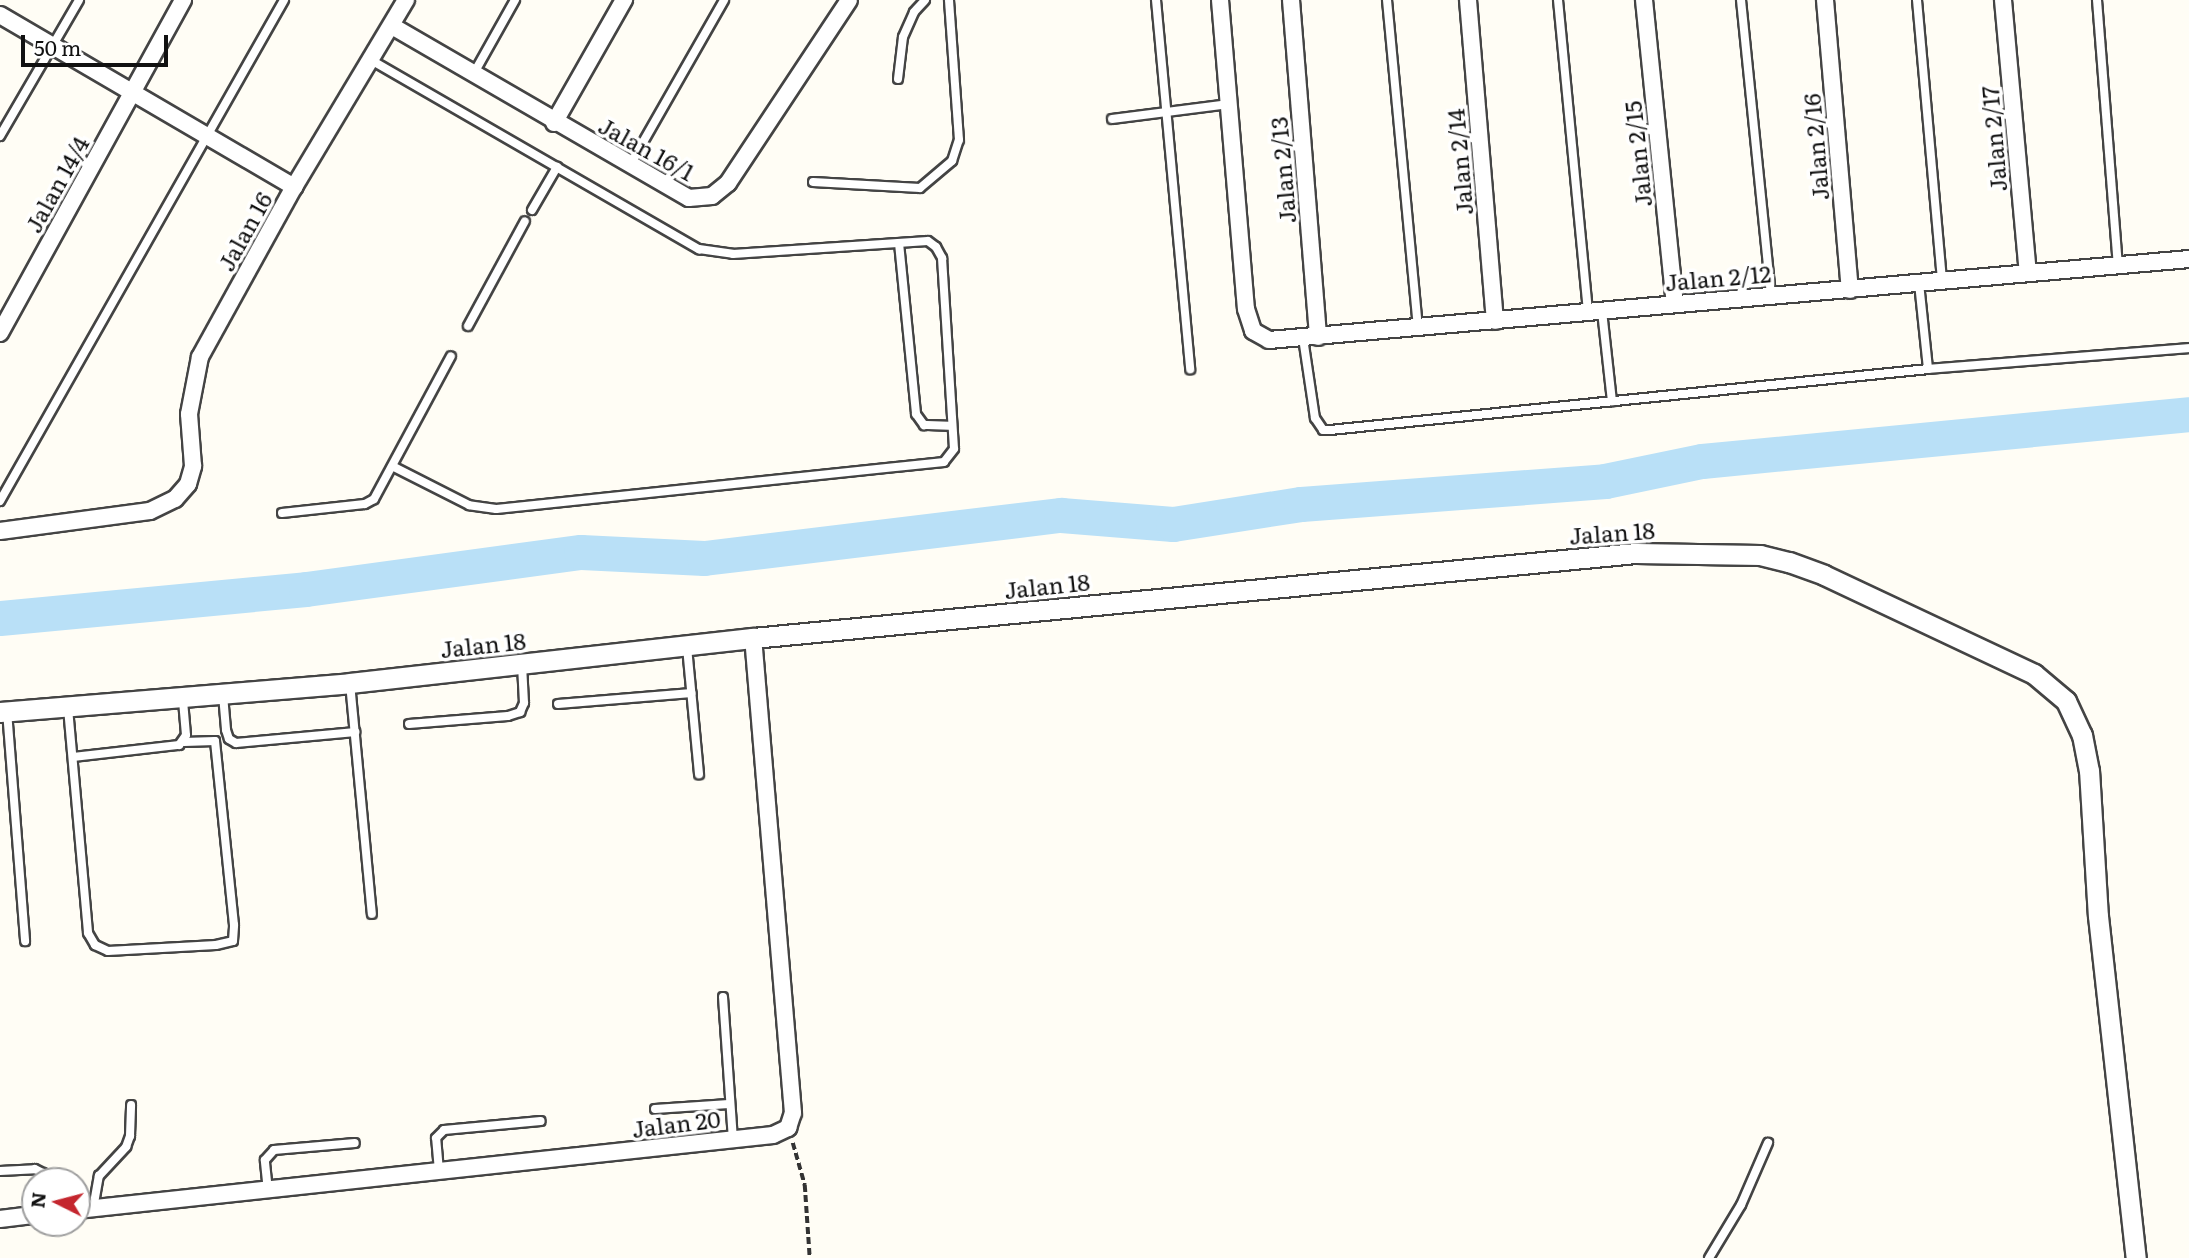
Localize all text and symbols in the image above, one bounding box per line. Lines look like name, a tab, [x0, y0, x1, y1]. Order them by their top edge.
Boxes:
scale bar	[24, 21, 172, 65]
text: 50 m	[34, 31, 81, 62]
street label: Jalan 2/17	[1975, 85, 2011, 193]
street label: Jalan 2/16	[1797, 92, 1833, 202]
street label: Jalan 2/15	[1618, 100, 1656, 208]
street label: Jalan 2/14	[1441, 108, 1477, 216]
street label: Jalan 16/1	[594, 111, 700, 185]
street label: Jalan 2/13	[1264, 115, 1300, 225]
street label: Jalan 14/4	[18, 131, 94, 237]
street label: Jalan 16	[211, 187, 277, 275]
street label: Jalan 2/12	[1664, 259, 1772, 295]
street label: Jalan 18	[1568, 515, 1656, 549]
street label: Jalan 18	[1003, 567, 1091, 603]
street label: Jalan 18	[439, 626, 527, 662]
street label: Jalan 20	[630, 1104, 722, 1142]
north arrow	[21, 1167, 91, 1237]
text: N	[22, 1191, 52, 1209]

